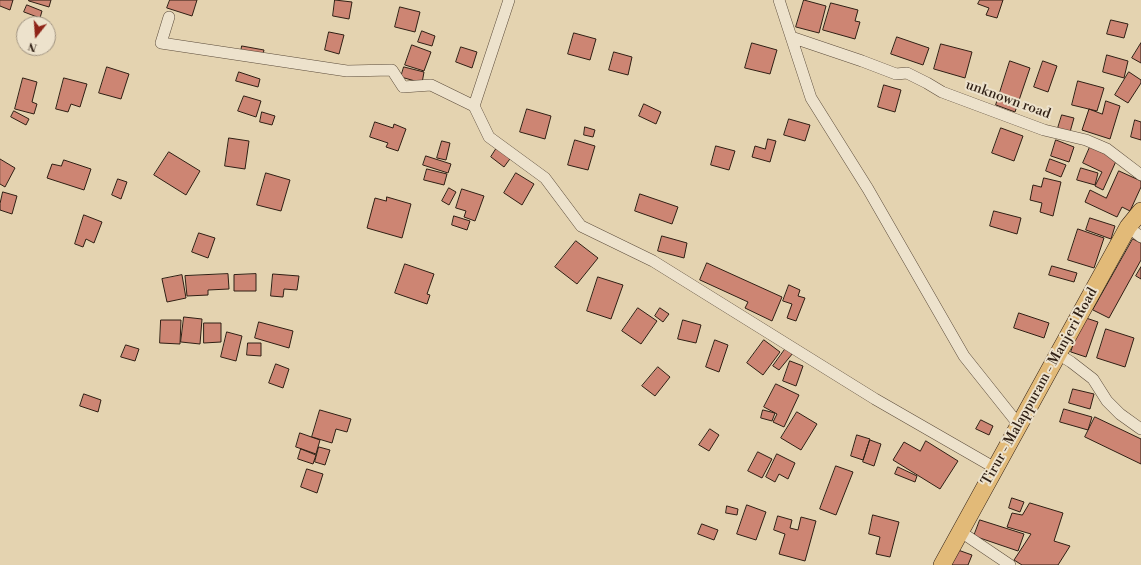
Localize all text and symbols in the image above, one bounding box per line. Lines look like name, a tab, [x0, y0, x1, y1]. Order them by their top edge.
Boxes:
north arrow	[16, 16, 56, 56]
text: N	[27, 39, 39, 54]
street label: unknown road	[963, 77, 1053, 123]
street label: Tirur - Malappuram - Manjeri Road	[978, 285, 1102, 489]

